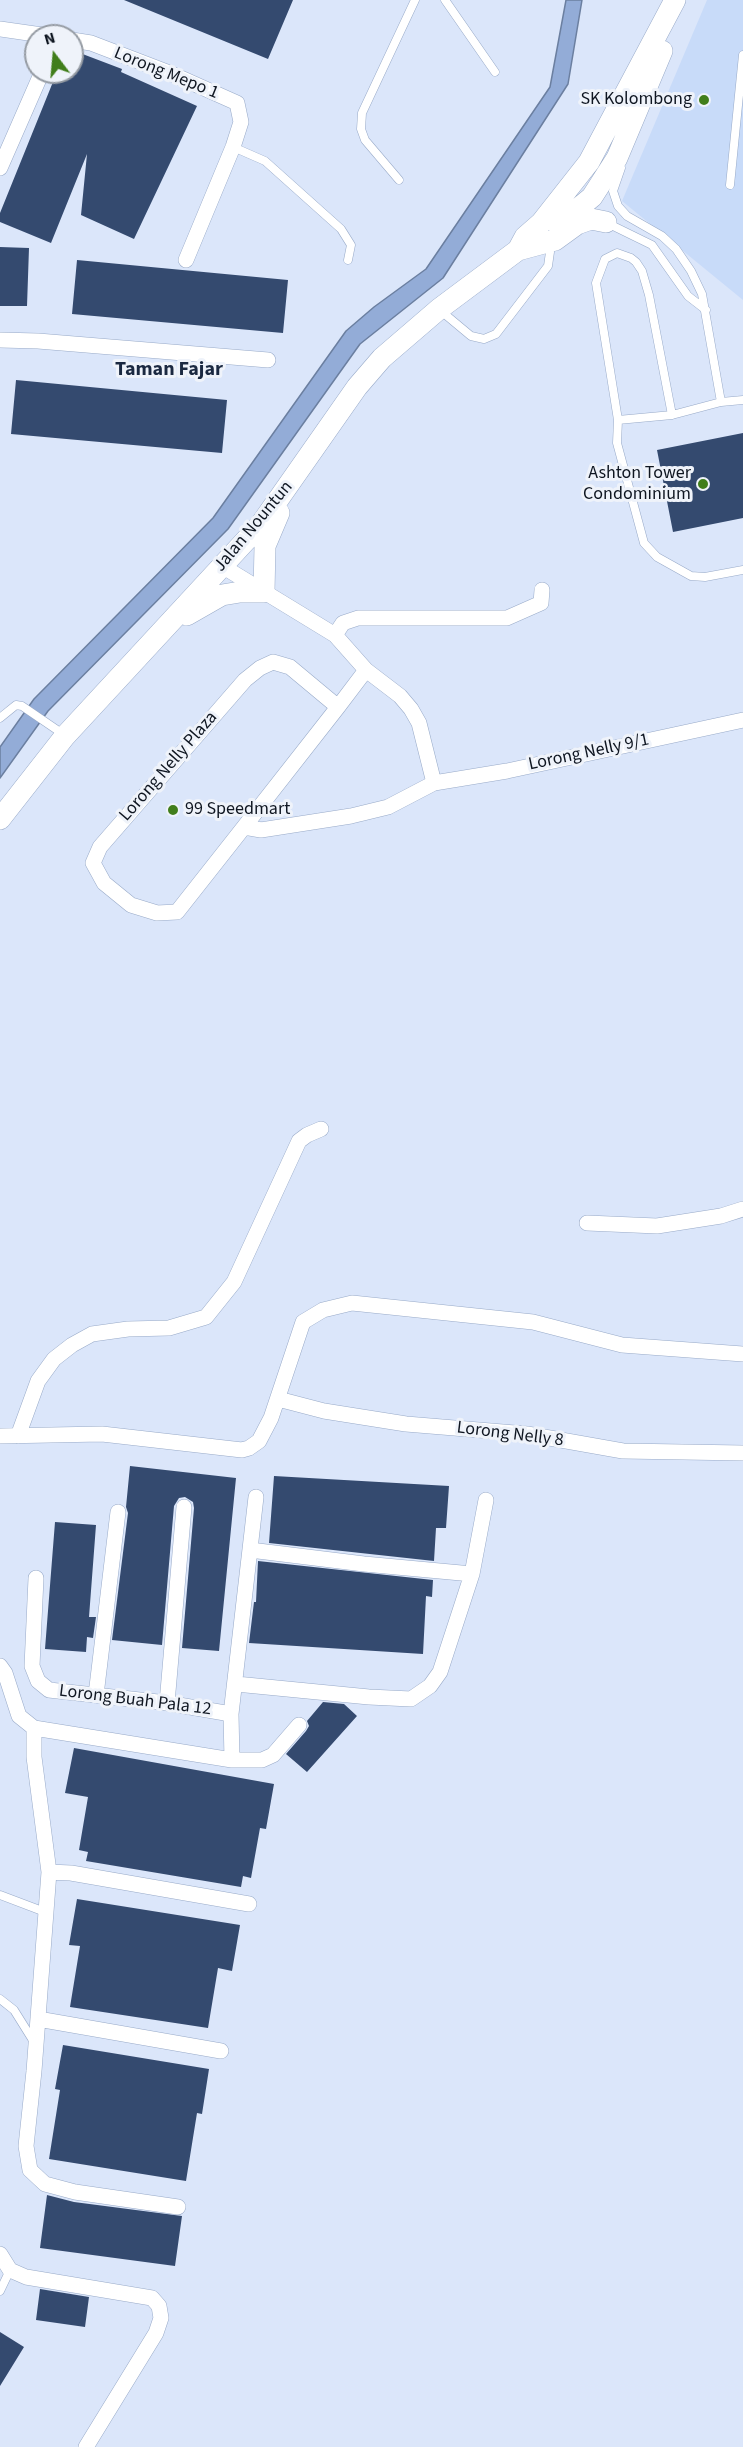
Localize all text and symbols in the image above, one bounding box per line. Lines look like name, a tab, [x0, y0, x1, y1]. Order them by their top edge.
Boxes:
north arrow	[24, 24, 84, 84]
text: N	[41, 27, 58, 51]
street label: Lorong Mepo 1	[111, 43, 221, 105]
place label: SK Kolombong	[580, 89, 692, 111]
marker: SK Kolombong	[697, 93, 711, 107]
district label: Taman Fajar	[115, 359, 223, 383]
place label: Ashton Tower Condominium	[583, 463, 691, 506]
street label: Jalan Nountun	[210, 477, 298, 577]
marker: Ashton Tower Condominium	[696, 477, 710, 491]
street label: Lorong Nelly Plaza	[115, 708, 223, 826]
street label: Lorong Nelly 9/1	[527, 730, 651, 776]
place label: 99 Speedmart	[185, 799, 290, 821]
marker: 99 Speedmart	[166, 803, 180, 817]
street label: Lorong Nelly 8	[455, 1418, 565, 1452]
street label: Lorong Buah Pala 12	[58, 1681, 212, 1721]

